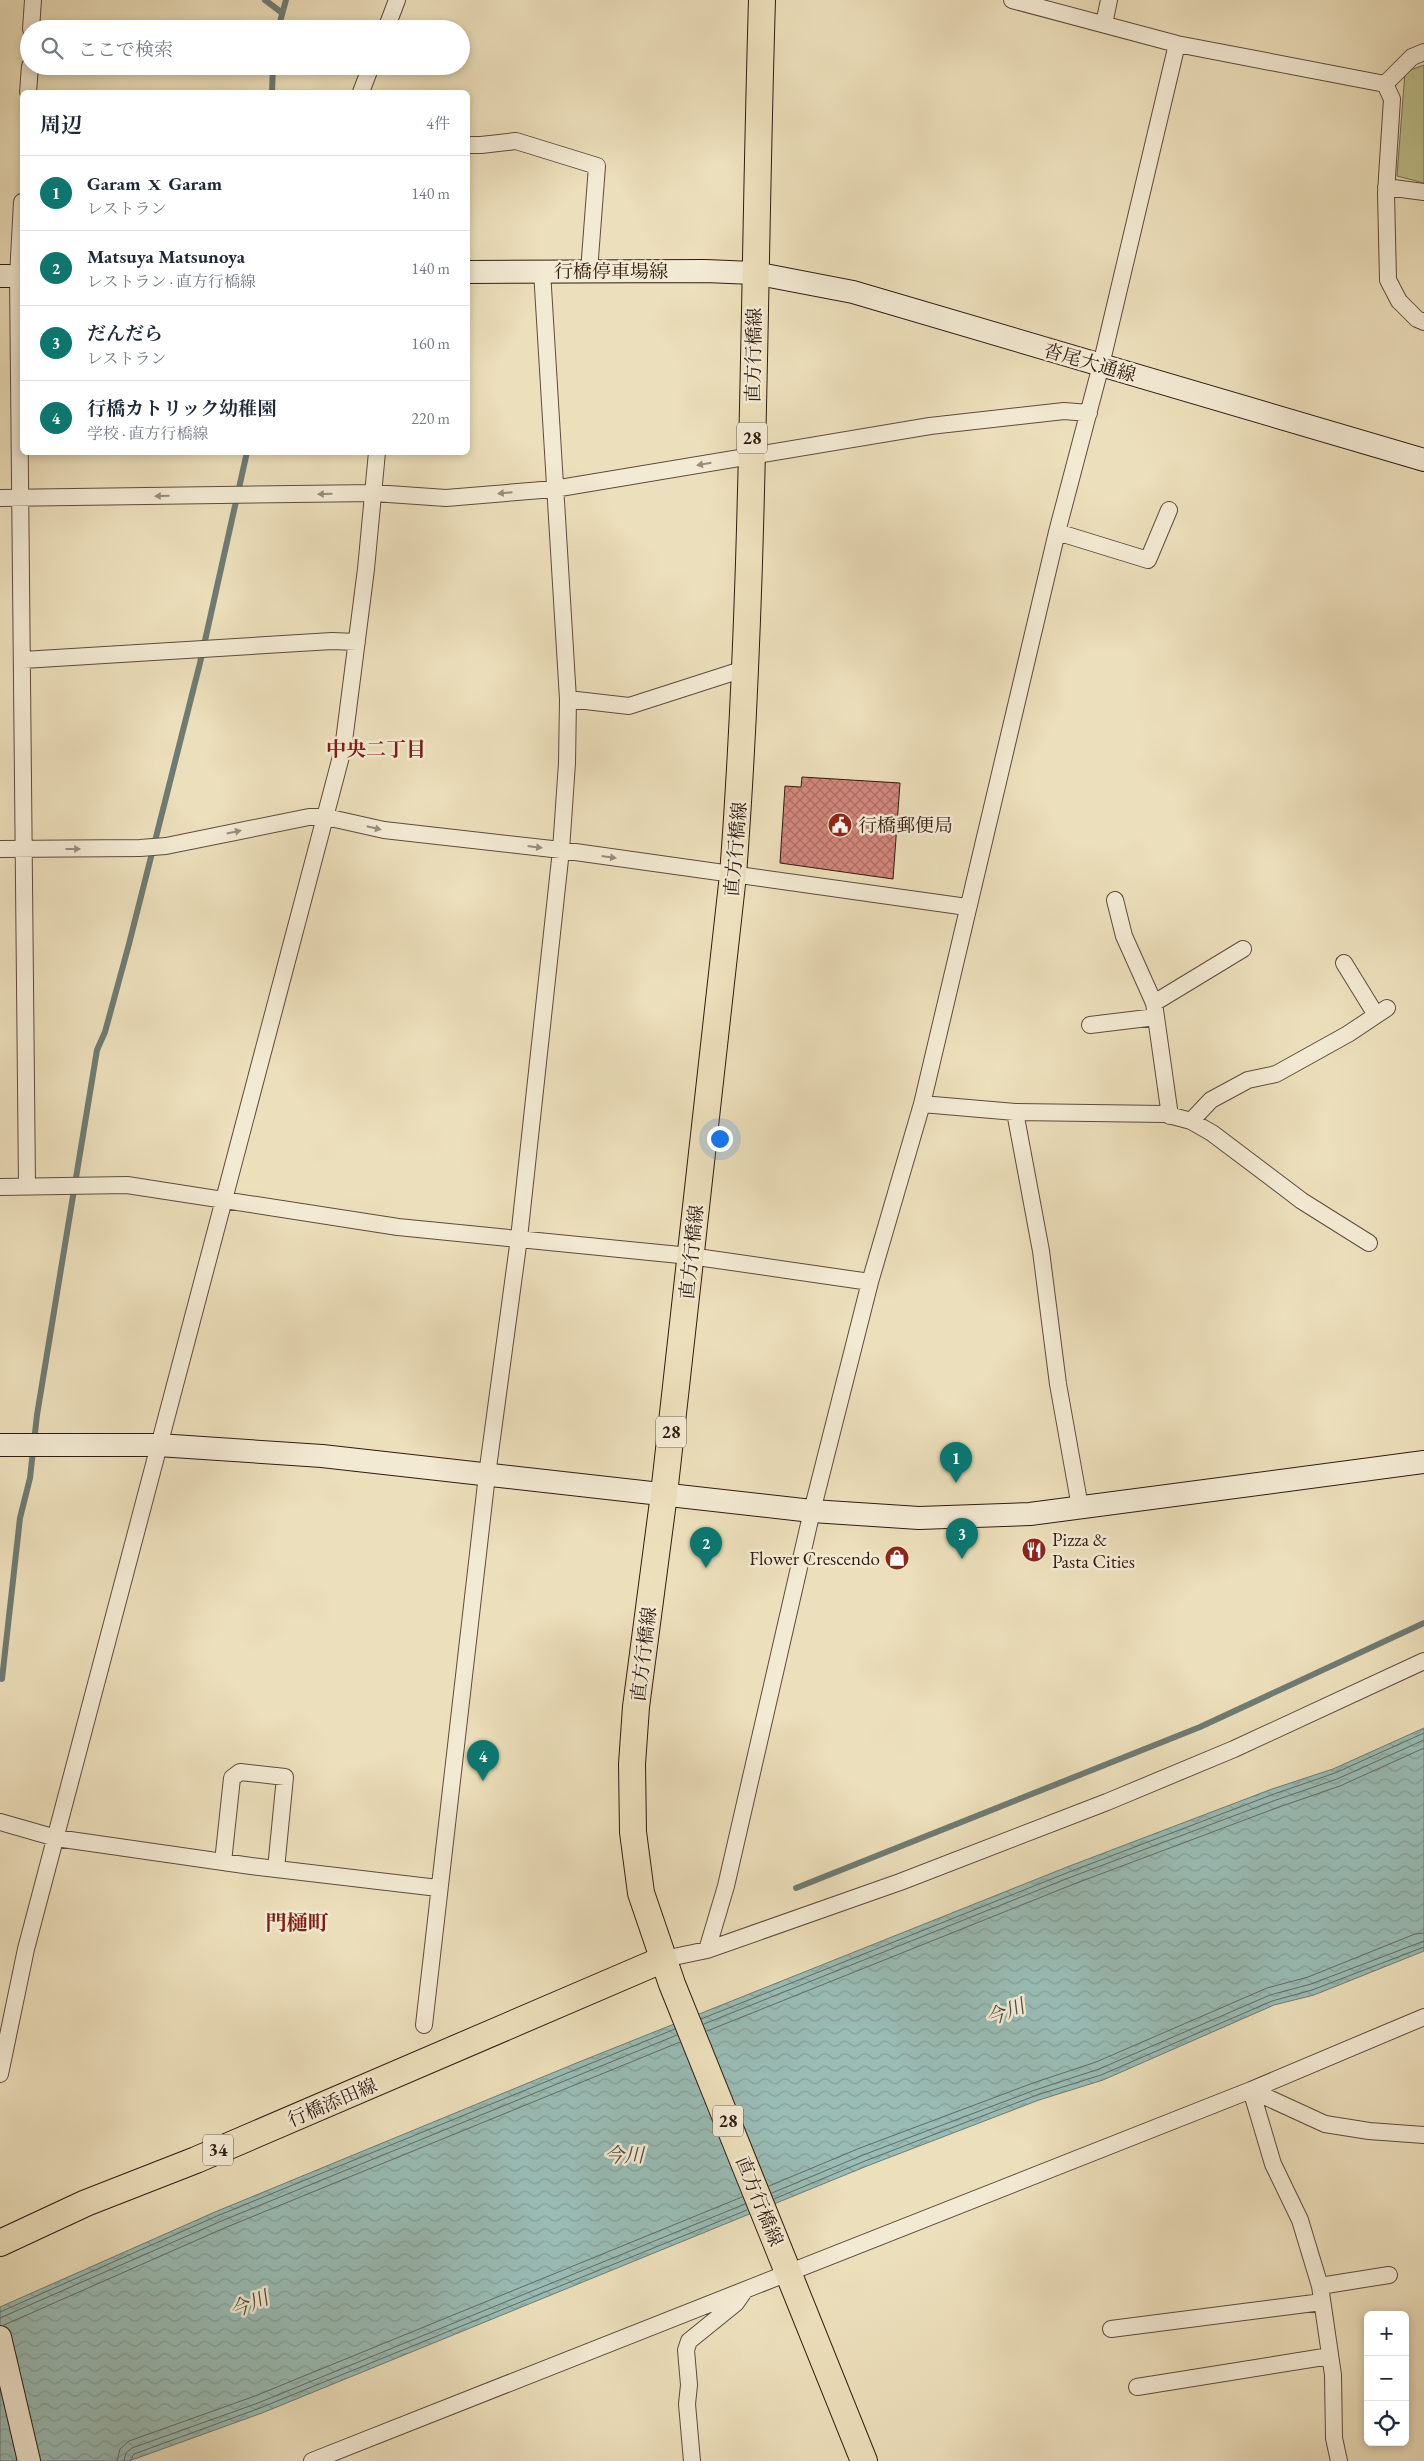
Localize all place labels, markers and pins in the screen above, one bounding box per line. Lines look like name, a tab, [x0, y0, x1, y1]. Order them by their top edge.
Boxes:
public building icon: 行橋郵便局	[827, 812, 853, 838]
place label: 行橋郵便局	[858, 813, 953, 838]
pin: 1	[940, 1442, 972, 1483]
pin: 3	[946, 1518, 978, 1559]
pin: 2	[690, 1527, 722, 1568]
place label: Pizza & Pasta Cities	[1052, 1527, 1135, 1574]
restaurant icon: Pizza & Pasta Cities	[1021, 1537, 1047, 1563]
shop icon: Flower Crescendo	[884, 1545, 910, 1571]
place label: Flower Crescendo	[749, 1546, 880, 1571]
pin: 4	[467, 1740, 499, 1781]

